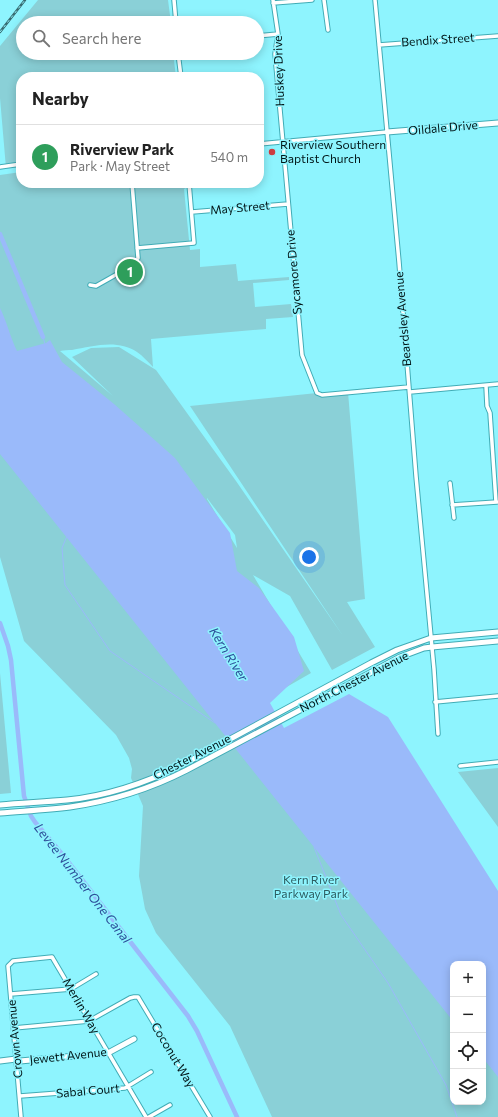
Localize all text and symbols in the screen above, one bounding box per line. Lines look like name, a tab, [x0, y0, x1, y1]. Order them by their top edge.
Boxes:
search box	[16, 16, 264, 60]
icon: search	[30, 27, 52, 49]
text: Search here	[62, 29, 141, 47]
street label: Bendix Street	[401, 29, 475, 49]
street label: Huskey Drive	[270, 35, 286, 107]
text: Nearby	[32, 88, 89, 109]
street label: Oildale Drive	[408, 117, 478, 137]
place label: Riverview Southern Baptist Church	[280, 137, 386, 165]
text: Riverview Park	[70, 140, 174, 158]
marker: Riverview Southern Baptist Church	[267, 147, 277, 157]
text: 1	[42, 149, 48, 165]
text: 540 m	[210, 149, 248, 165]
text: Park · May Street	[70, 158, 170, 174]
street label: May Street	[209, 197, 270, 217]
street label: Sycamore Drive	[282, 229, 304, 315]
pin: 1	[117, 257, 143, 287]
street label: Beardsley Avenue	[391, 271, 413, 367]
your location	[299, 547, 319, 567]
water label: Kern River	[206, 624, 252, 685]
street label: North Chester Avenue	[297, 648, 410, 715]
street label: Chester Avenue	[150, 731, 233, 782]
water label: Levee Number One Canal	[31, 820, 135, 947]
park label: Kern River Parkway Park	[274, 872, 349, 900]
map controls	[450, 961, 486, 1105]
button: +	[450, 961, 486, 997]
street label: Merlin Way	[60, 975, 103, 1036]
button: −	[450, 997, 486, 1033]
street label: Crown Avenue	[4, 999, 24, 1079]
street label: Coconut Way	[149, 1019, 199, 1089]
button: locate	[450, 1033, 486, 1069]
street label: Jewett Avenue	[29, 1044, 107, 1067]
button: layers	[450, 1069, 486, 1105]
street label: Sabal Court	[56, 1080, 120, 1100]

